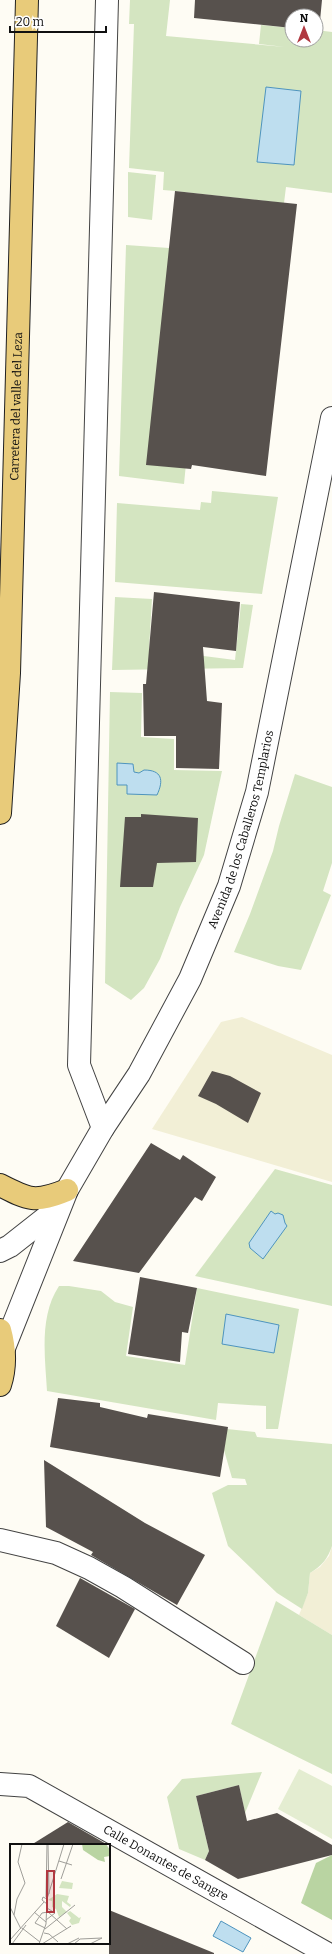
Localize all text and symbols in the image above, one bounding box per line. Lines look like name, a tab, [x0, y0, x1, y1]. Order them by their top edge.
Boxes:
scale bar	[10, 8, 106, 34]
north arrow	[284, 8, 324, 48]
text: N	[300, 12, 309, 25]
text: 20 m	[16, 15, 45, 29]
street label: Carretera del valle del Leza	[7, 331, 25, 481]
street label: Avenida de los Caballeros Templarios	[205, 729, 276, 931]
street label: Calle Donantes de Sangre	[101, 1822, 231, 1904]
inset map	[10, 1844, 110, 1944]

